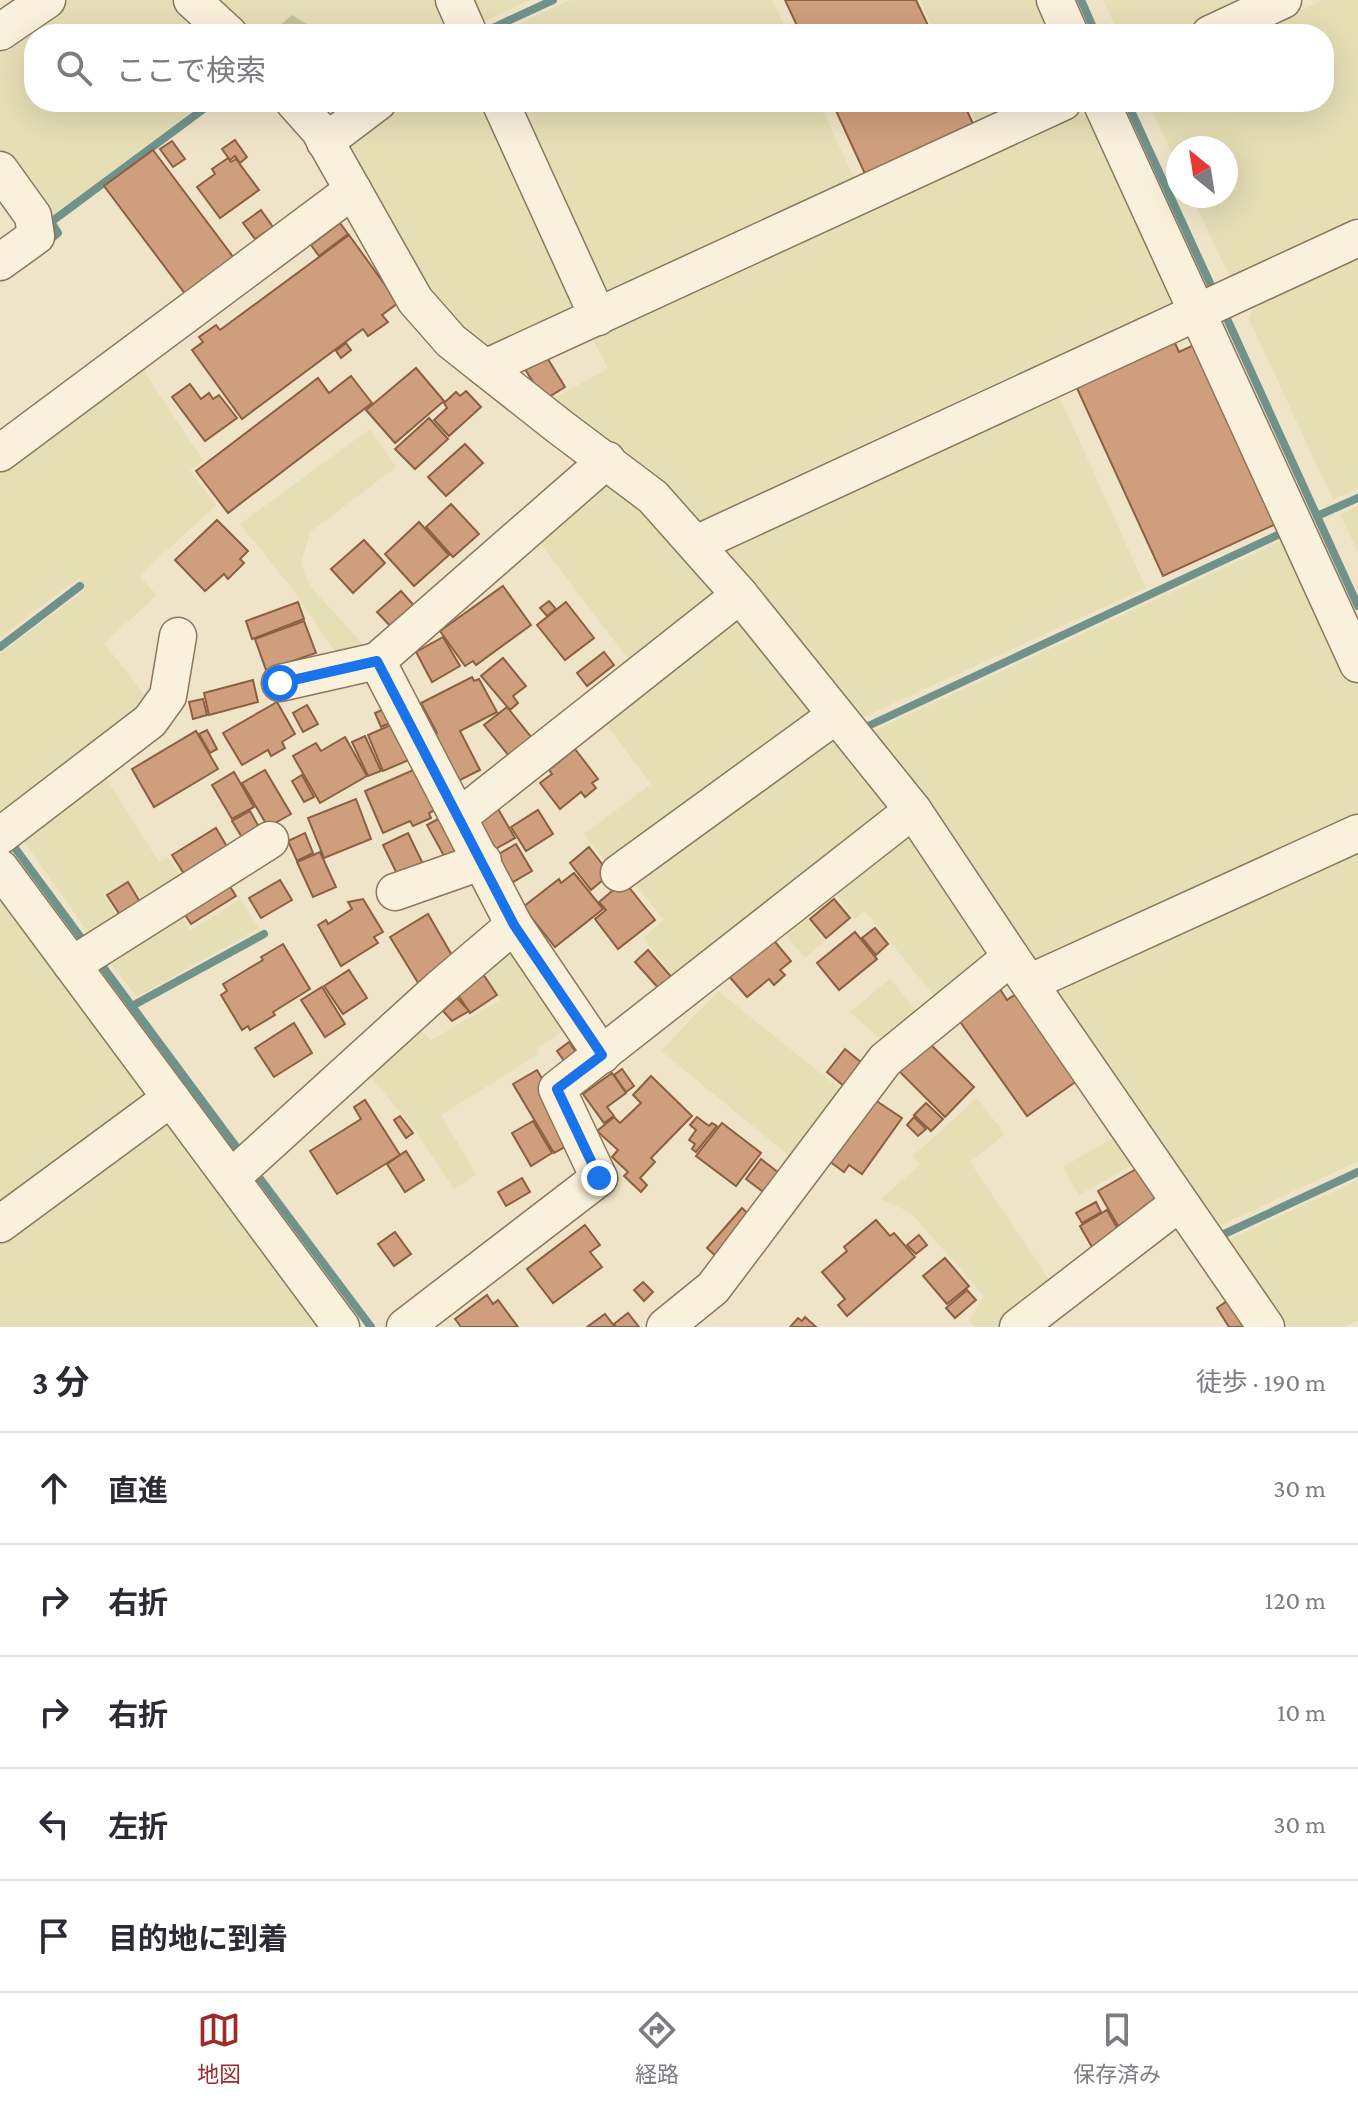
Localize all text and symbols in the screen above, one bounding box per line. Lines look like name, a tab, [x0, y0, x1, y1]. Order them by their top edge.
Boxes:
search box	[24, 24, 1334, 112]
icon: search	[52, 46, 96, 90]
text: ここで検索	[116, 54, 266, 87]
north arrow	[1166, 136, 1238, 208]
route start	[262, 665, 298, 701]
route end	[581, 1160, 617, 1196]
text: 3 分	[32, 1364, 89, 1401]
text: 徒歩 · 190 m	[1196, 1368, 1326, 1397]
icon: ahead	[32, 1466, 76, 1510]
text: 直進	[108, 1474, 168, 1507]
text: 30 m	[1273, 1474, 1326, 1503]
icon: right	[32, 1578, 76, 1622]
text: 右折	[108, 1586, 168, 1619]
text: 120 m	[1265, 1586, 1326, 1615]
icon: right	[32, 1690, 76, 1734]
text: 右折	[108, 1698, 168, 1731]
text: 10 m	[1277, 1698, 1326, 1727]
icon: left	[32, 1802, 76, 1846]
text: 左折	[108, 1810, 168, 1843]
text: 30 m	[1273, 1810, 1326, 1839]
icon: arrive	[32, 1914, 76, 1958]
text: 目的地に到着	[108, 1922, 288, 1955]
tab: 地図	[197, 2008, 241, 2088]
tab: 経路	[635, 2008, 679, 2088]
tab: 保存済み	[1073, 2008, 1161, 2088]

